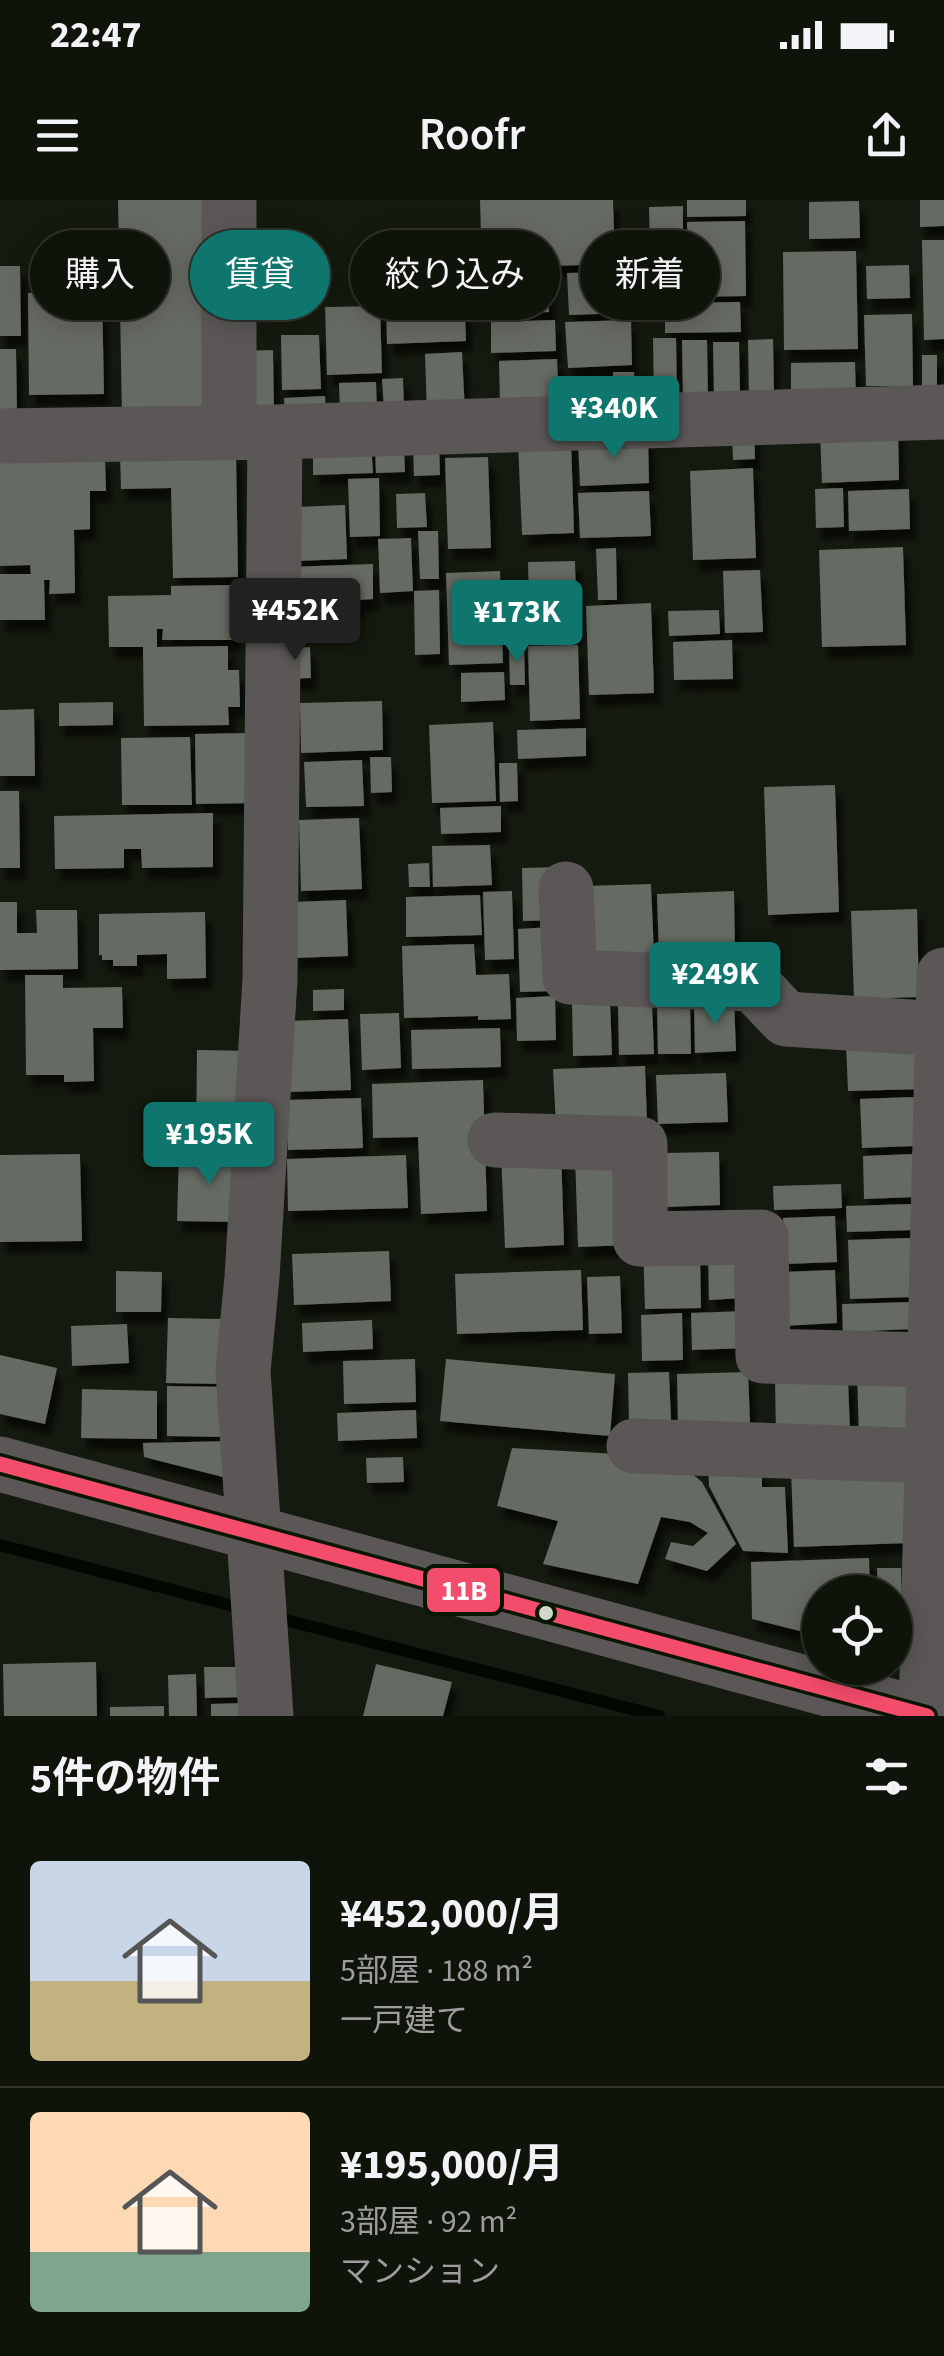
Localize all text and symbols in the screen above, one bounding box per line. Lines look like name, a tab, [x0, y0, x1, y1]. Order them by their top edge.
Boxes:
text: 22:47	[50, 8, 142, 62]
text: Roofr	[419, 103, 525, 167]
icon: menu	[30, 108, 85, 163]
icon: share	[859, 108, 914, 163]
chip: 購入	[30, 230, 170, 320]
chip: 賃貸	[190, 230, 330, 320]
chip: 絞り込み	[350, 230, 560, 320]
chip: 新着	[580, 230, 720, 320]
pin: ¥340K	[544, 376, 684, 461]
text: ¥340K	[570, 385, 658, 431]
pin: ¥452K	[225, 578, 365, 663]
pin: ¥173K	[447, 580, 587, 665]
text: ¥452K	[251, 587, 339, 633]
text: ¥173K	[473, 589, 561, 635]
pin: ¥249K	[645, 942, 785, 1027]
text: ¥249K	[671, 951, 759, 997]
pin: ¥195K	[139, 1102, 279, 1187]
text: ¥195K	[165, 1111, 253, 1157]
line badge: 11B	[425, 1566, 502, 1614]
text: 11B	[441, 1571, 487, 1611]
map controls	[802, 1575, 912, 1685]
button: locate	[802, 1575, 912, 1685]
unlabelled marker	[536, 1603, 556, 1623]
text: 5件の物件	[30, 1749, 220, 1809]
icon: filters	[859, 1749, 914, 1804]
text: ¥452,000/月	[340, 1884, 564, 1944]
icon: home	[110, 1901, 230, 2021]
text: 5部屋 · 188 m²	[340, 1948, 533, 1994]
text: 一戸建て	[340, 1998, 468, 2044]
text: ¥195,000/月	[340, 2135, 564, 2195]
icon: home	[110, 2152, 230, 2272]
text: 3部屋 · 92 m²	[340, 2199, 517, 2245]
text: マンション	[340, 2249, 500, 2295]

